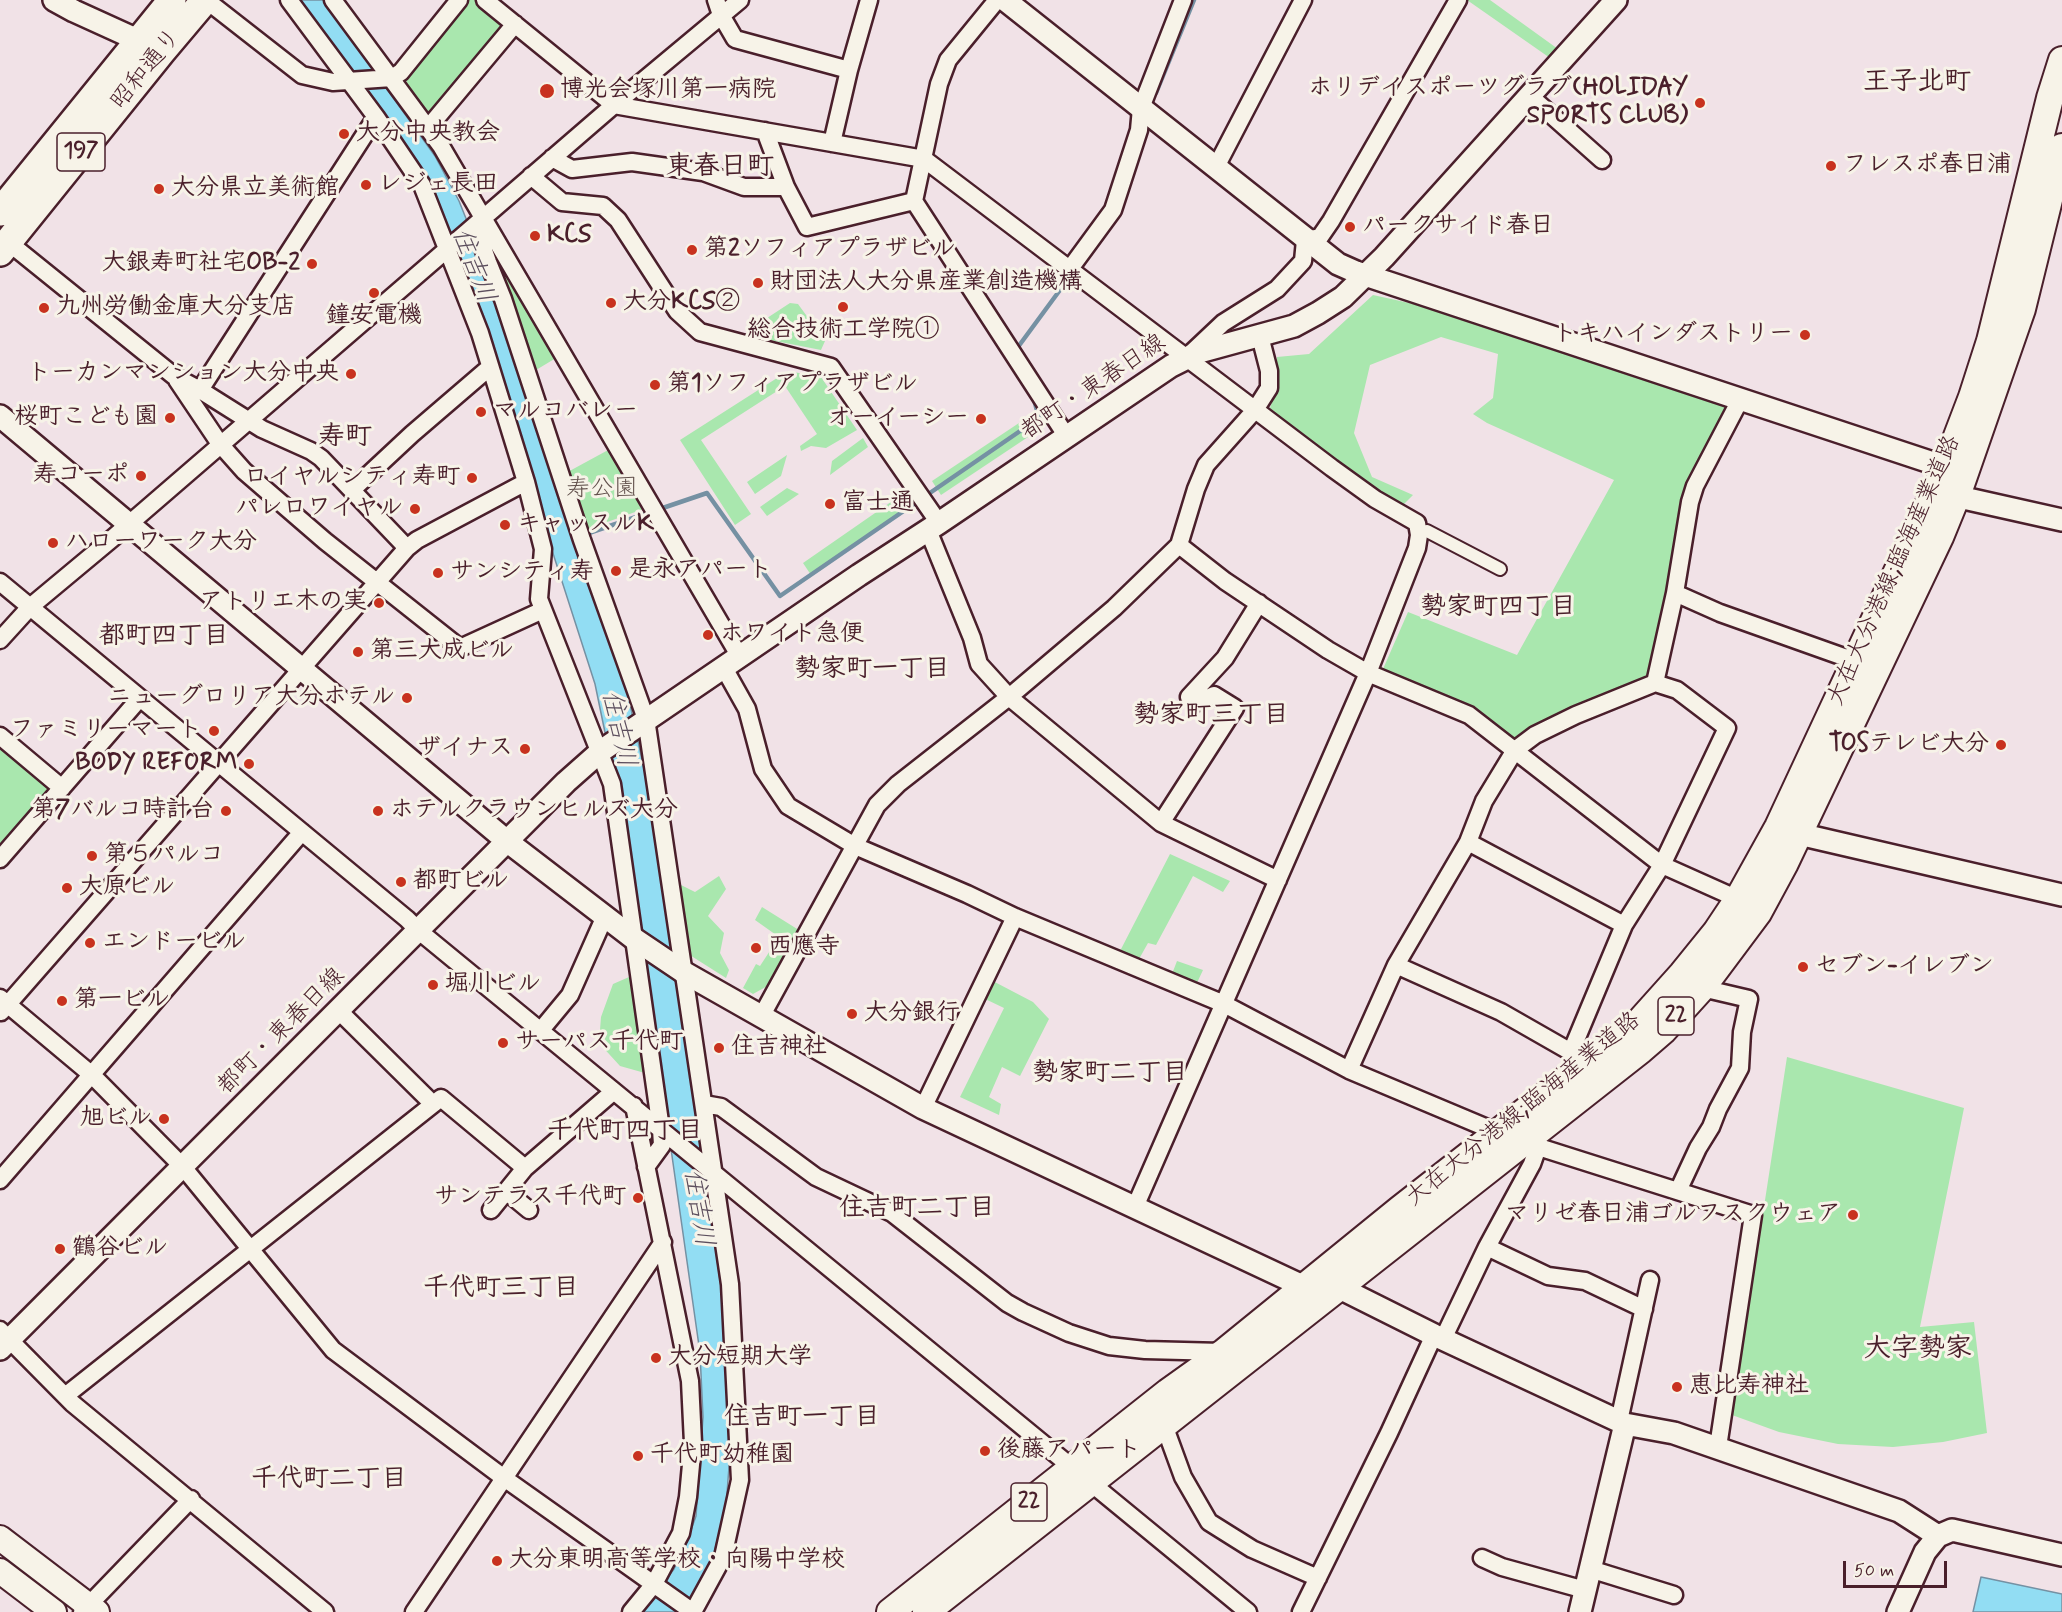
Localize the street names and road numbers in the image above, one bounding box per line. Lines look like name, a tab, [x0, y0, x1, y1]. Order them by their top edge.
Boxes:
street label: 昭和通り	[106, 24, 188, 116]
road number: 197	[57, 133, 105, 171]
street label: 都町・東春日線	[1016, 329, 1172, 447]
street label: 大在大分港線;臨海産業道路	[1822, 431, 1968, 711]
street label: 都町・東春日線	[212, 962, 352, 1102]
road number: 22	[1658, 997, 1694, 1035]
street label: 大在大分港線;臨海産業道路	[1401, 1006, 1647, 1214]
road number: 22	[1011, 1483, 1047, 1521]

